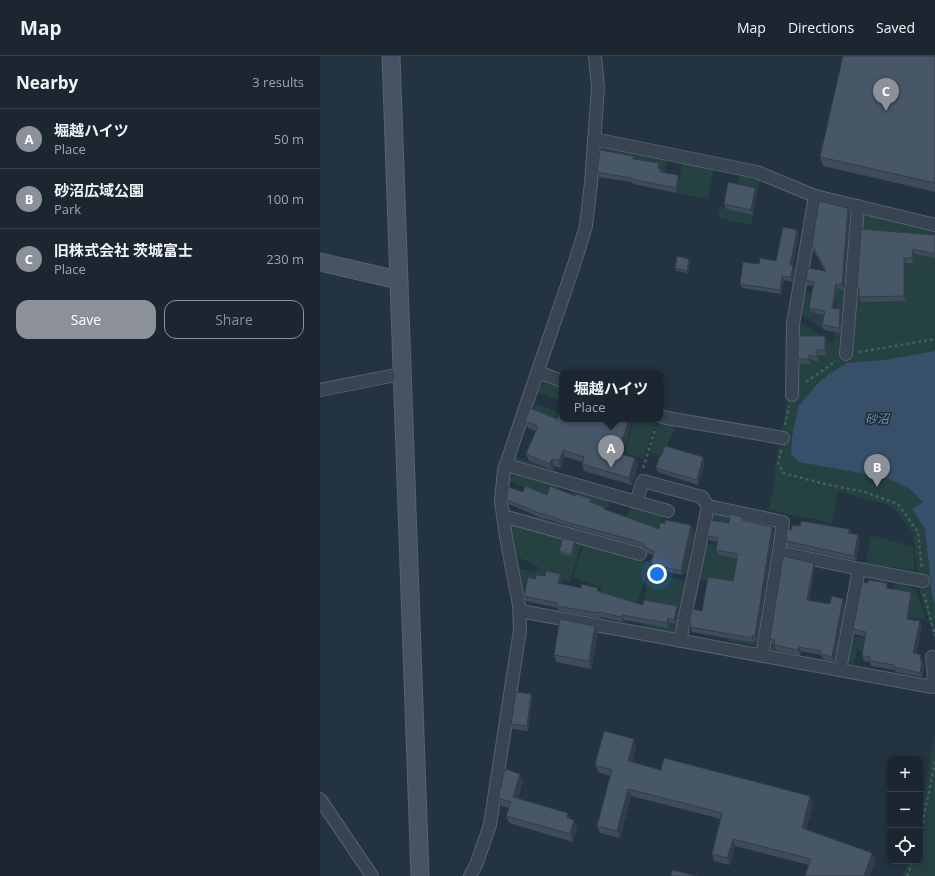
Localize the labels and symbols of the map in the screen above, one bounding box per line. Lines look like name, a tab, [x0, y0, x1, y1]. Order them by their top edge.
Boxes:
pin: C	[873, 78, 899, 111]
water label: 砂沼	[865, 410, 891, 427]
pin: A	[598, 435, 624, 468]
pin: B	[864, 454, 890, 487]
your location	[647, 564, 667, 584]

